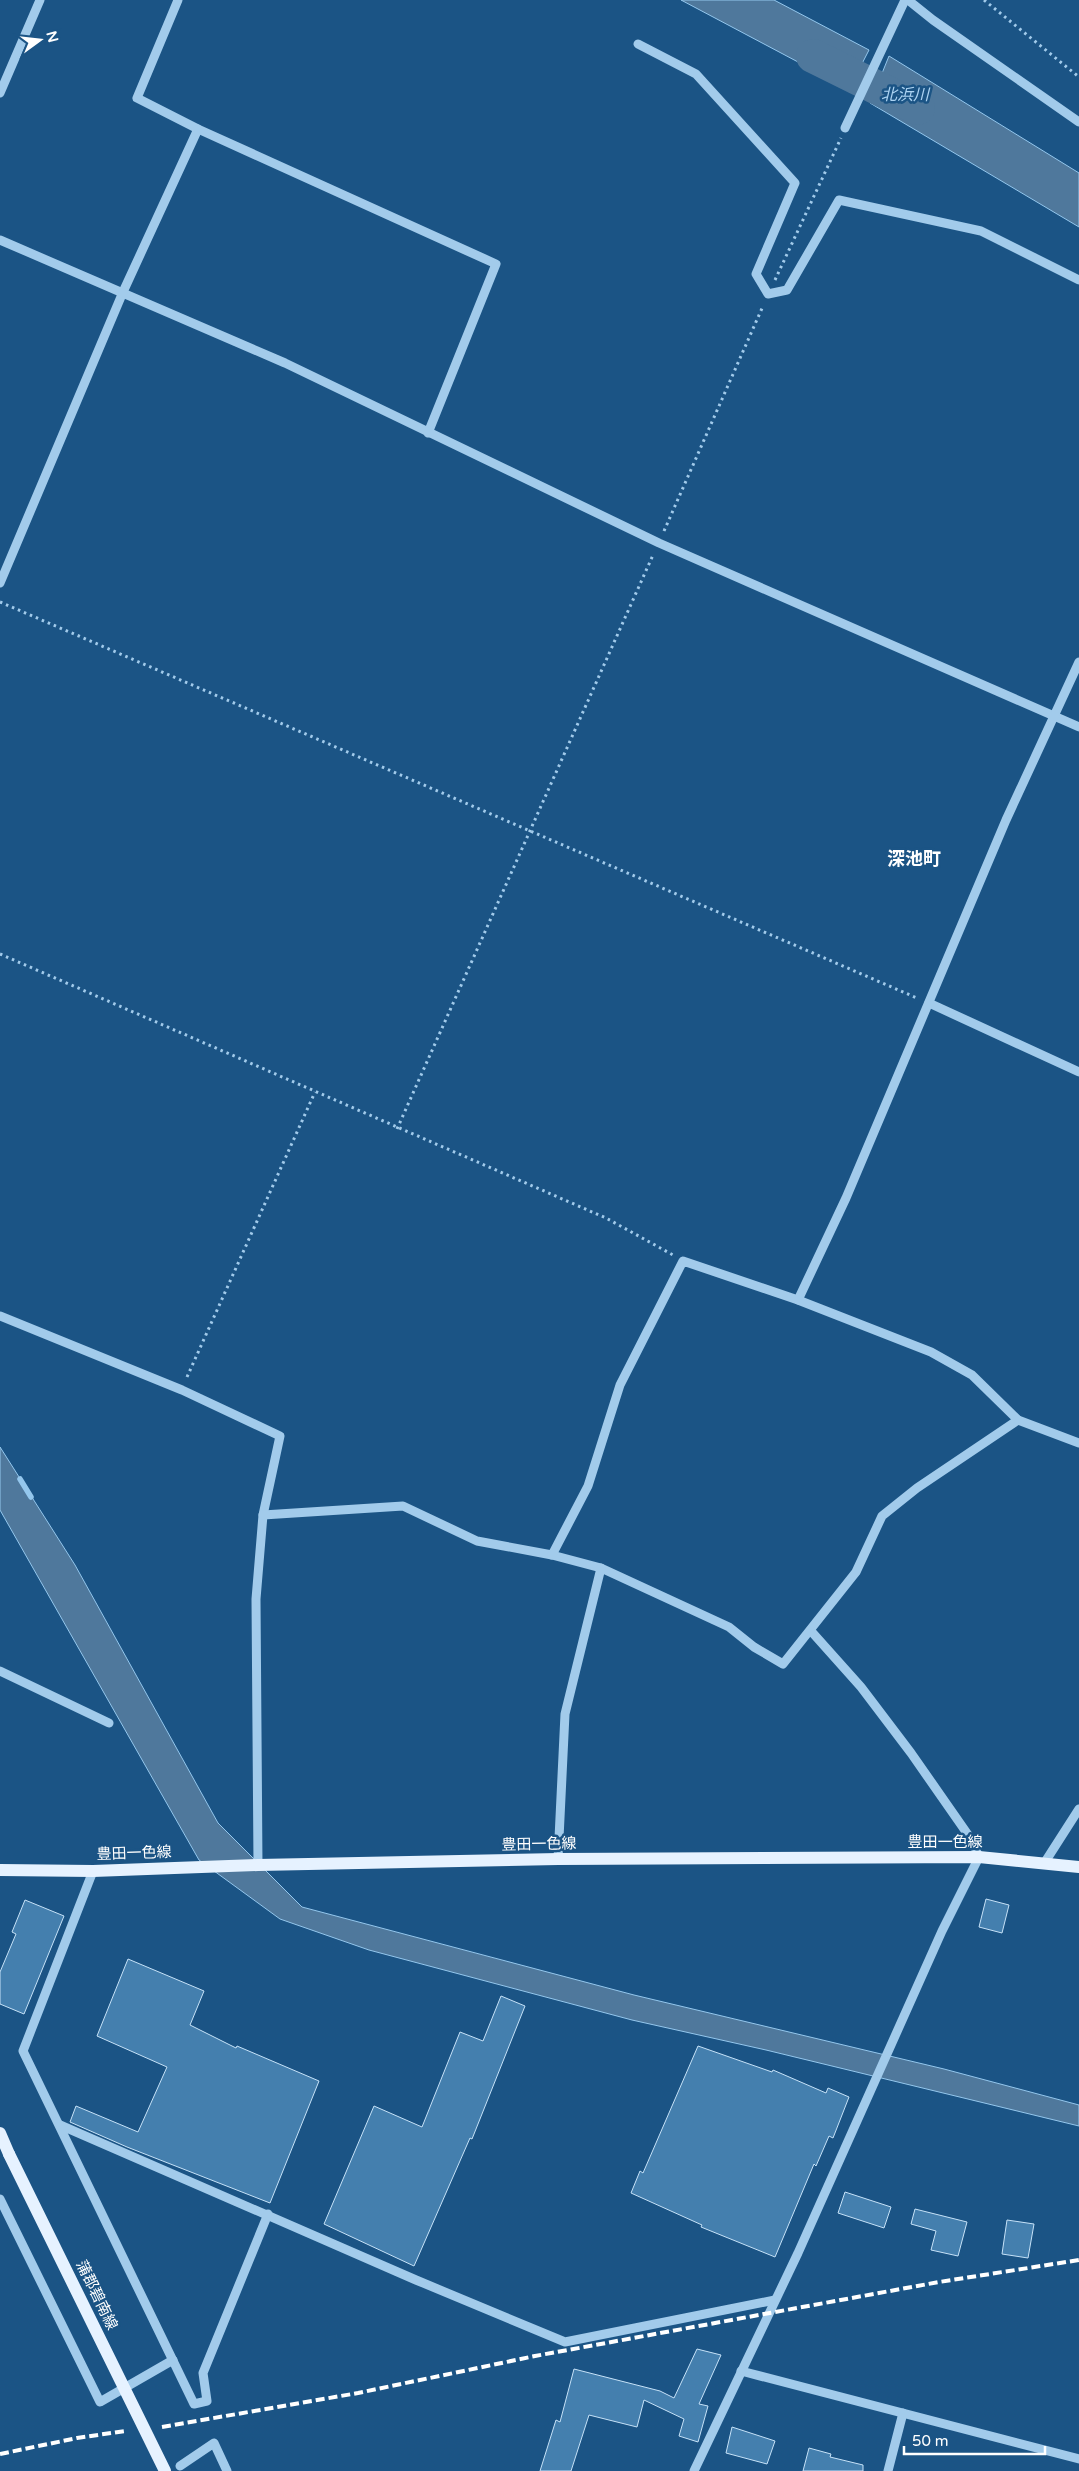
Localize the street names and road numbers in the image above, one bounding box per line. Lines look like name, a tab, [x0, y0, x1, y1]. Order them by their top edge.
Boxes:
street label: 豊田一色線	[907, 1833, 983, 1851]
street label: 豊田一色線	[501, 1834, 577, 1854]
street label: 豊田一色線	[96, 1843, 172, 1863]
street label: 蒲郡碧南線	[72, 2257, 122, 2333]

